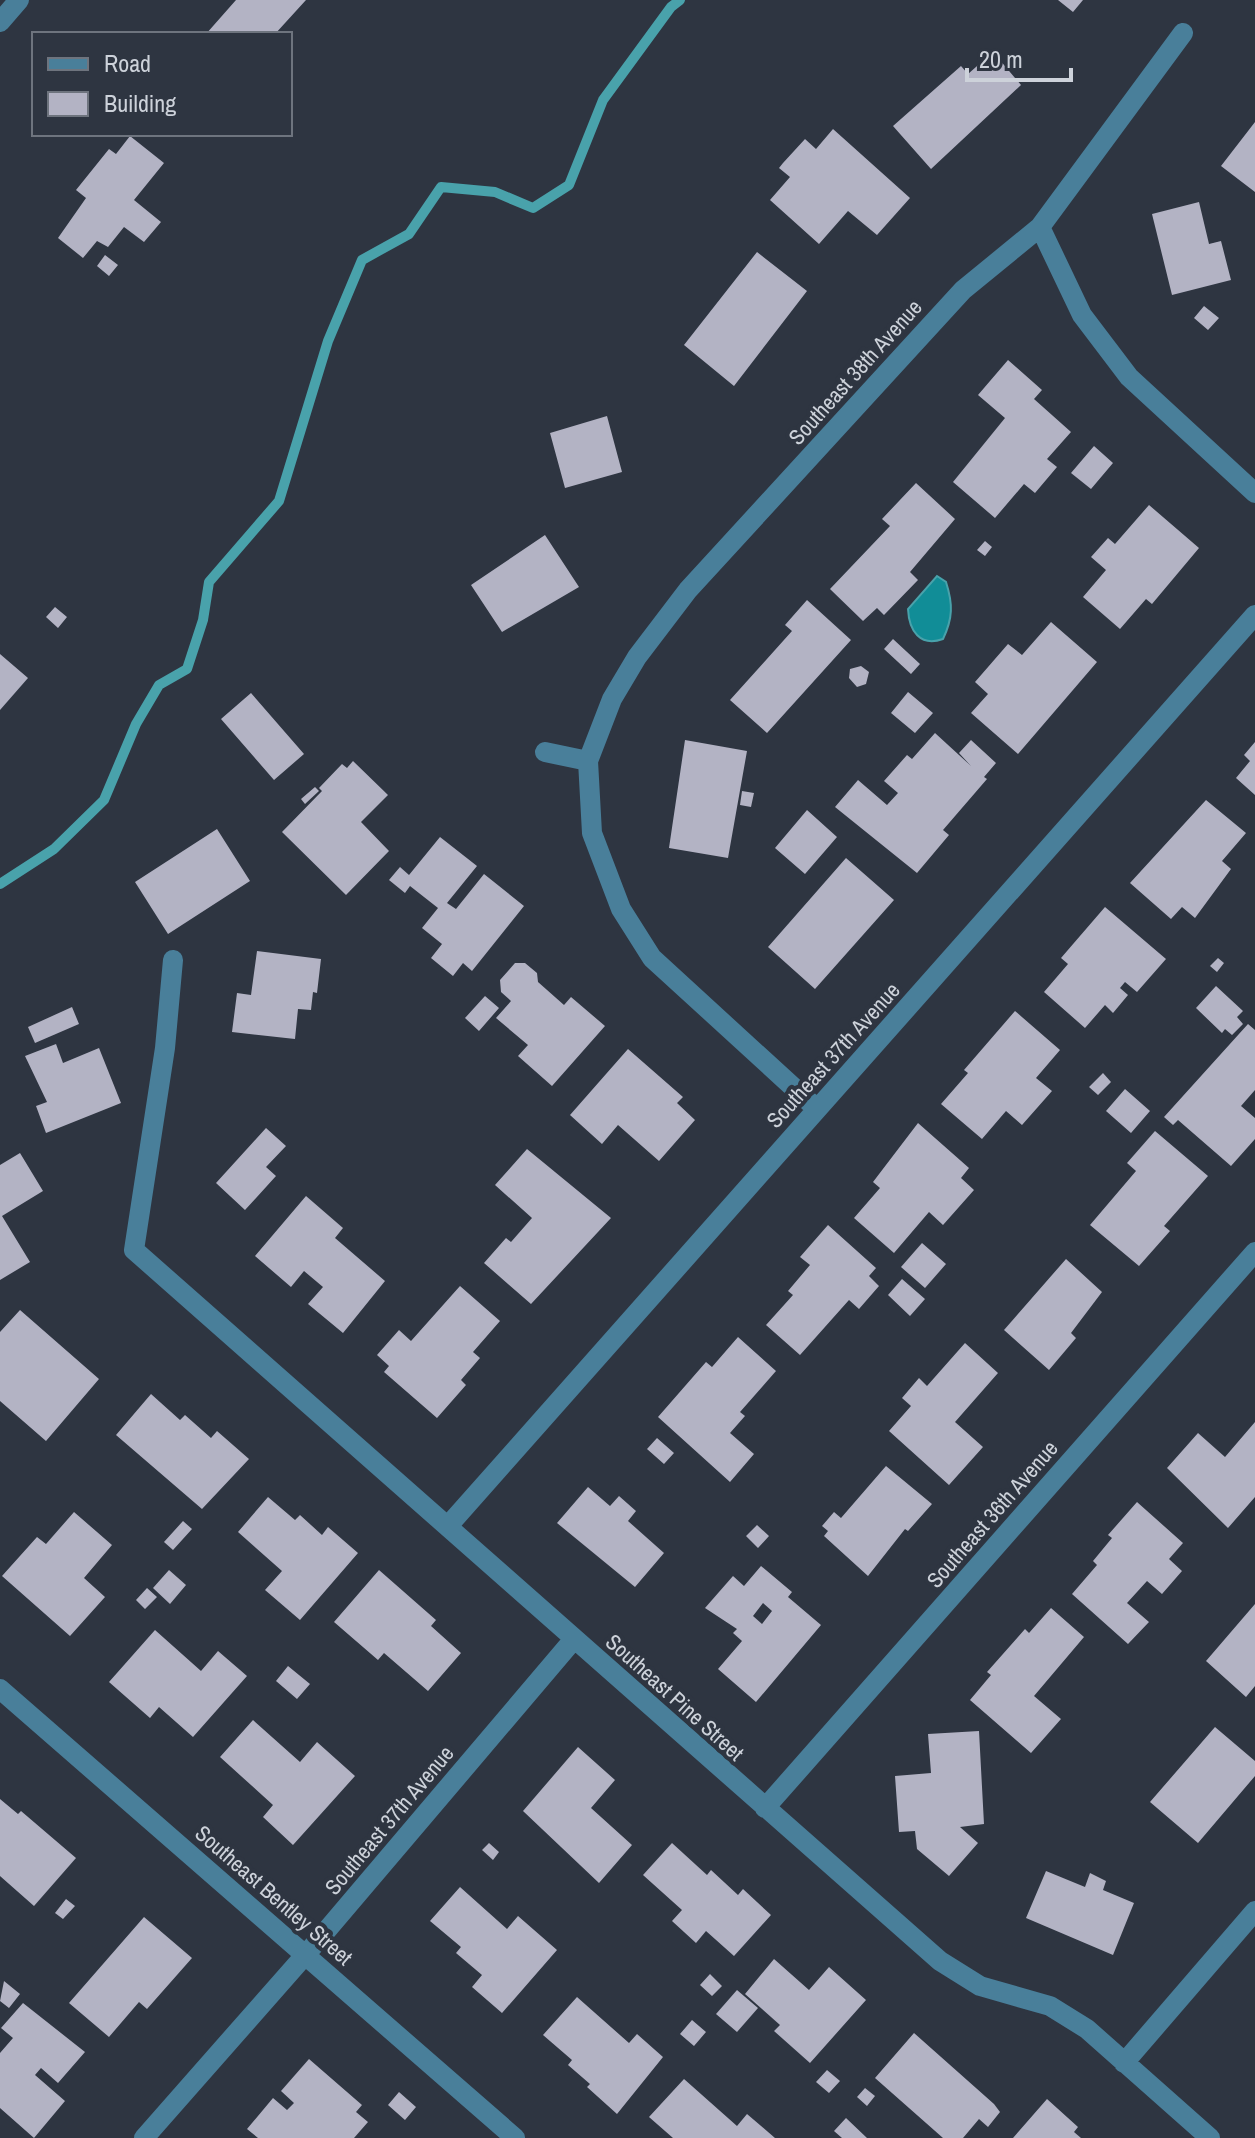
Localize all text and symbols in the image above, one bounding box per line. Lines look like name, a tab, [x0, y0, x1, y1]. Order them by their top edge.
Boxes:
legend	[32, 32, 292, 136]
scale bar	[967, 32, 1071, 82]
text: 20 m	[979, 43, 1023, 75]
text: Road	[104, 47, 151, 79]
text: Building	[104, 87, 176, 119]
street label: Southeast 38th Avenue	[782, 293, 928, 451]
street label: Southeast 37th Avenue	[760, 976, 906, 1134]
street label: Southeast 36th Avenue	[920, 1434, 1064, 1594]
street label: Southeast Pine Street	[599, 1627, 751, 1767]
street label: Southeast 37th Avenue	[318, 1739, 460, 1901]
street label: Southeast Bentley Street	[189, 1818, 359, 1972]

